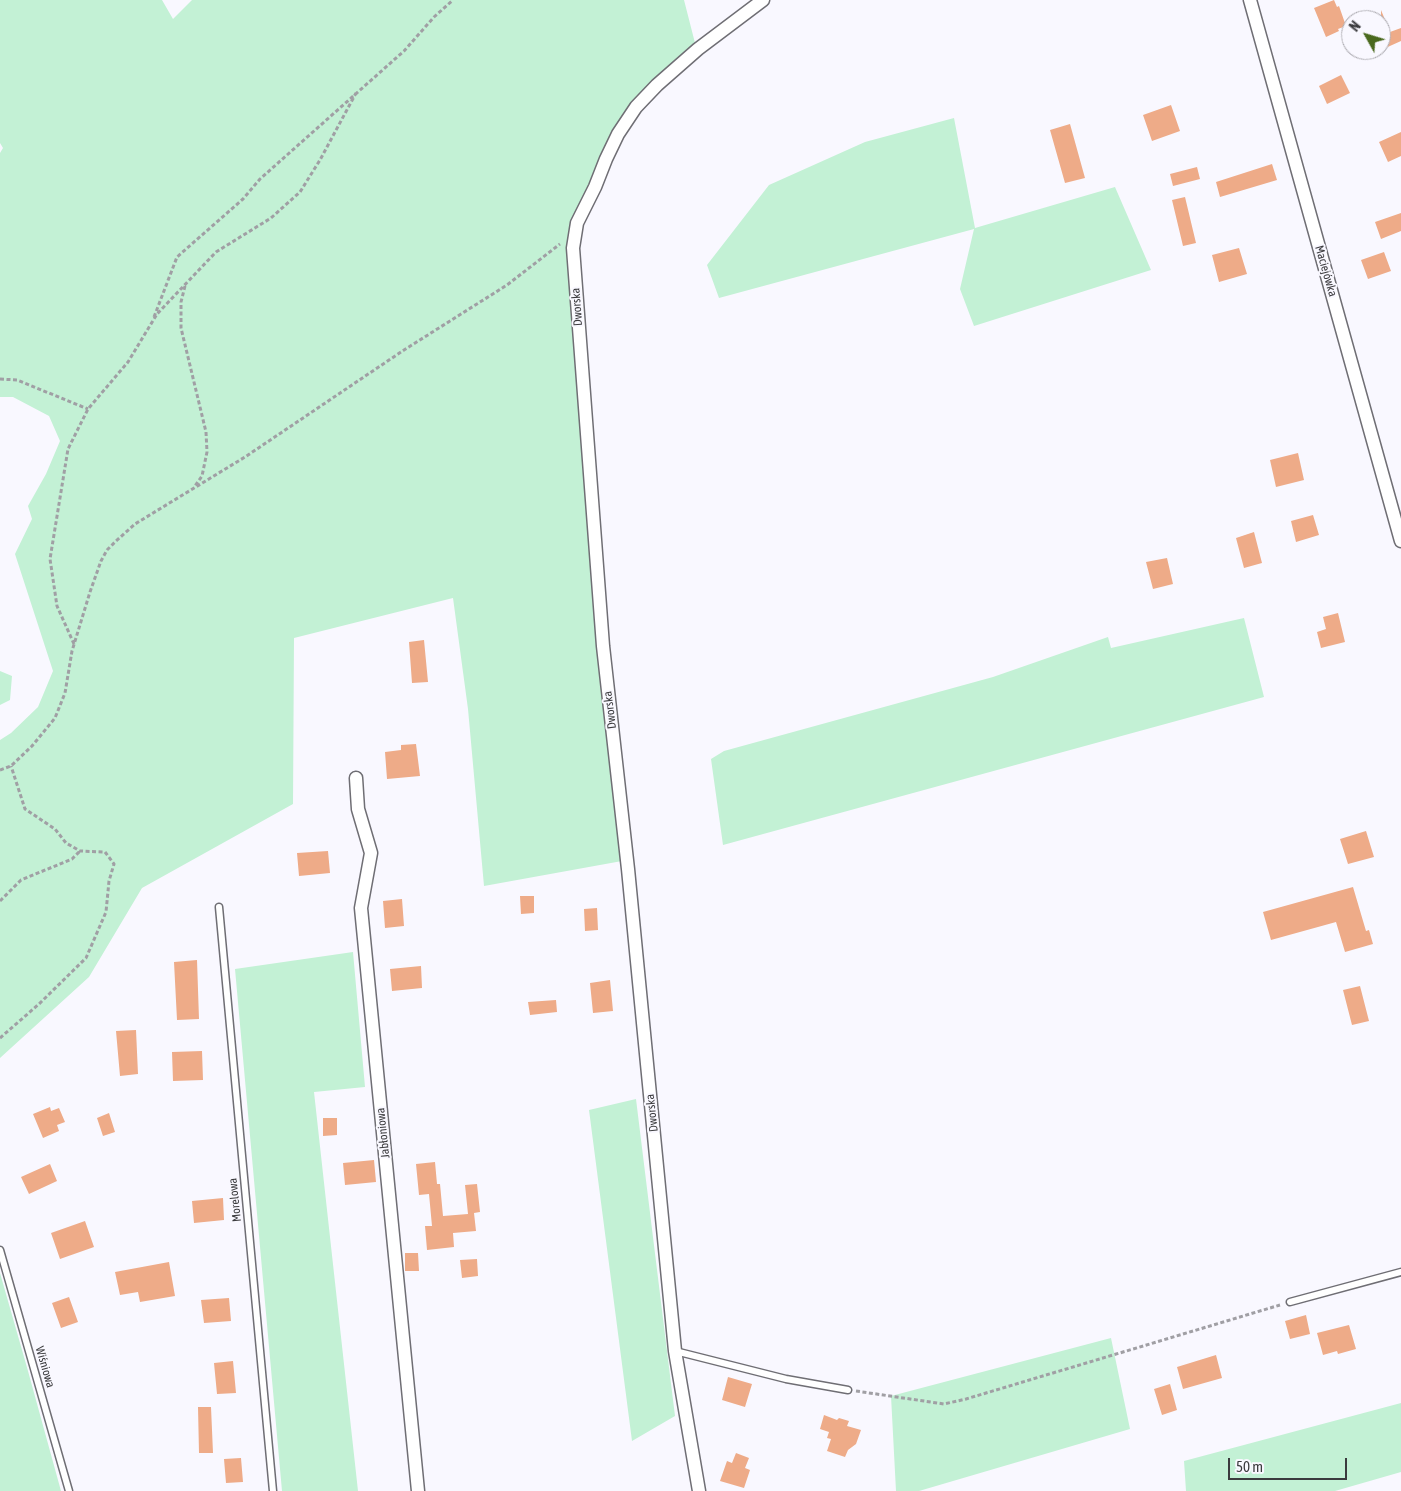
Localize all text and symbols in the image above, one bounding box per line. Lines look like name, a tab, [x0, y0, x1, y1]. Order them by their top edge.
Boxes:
north arrow	[1341, 10, 1391, 60]
text: N	[1346, 18, 1364, 34]
street label: Maciejówka	[1312, 244, 1340, 298]
street label: Dworska	[568, 288, 586, 326]
street label: Dworska	[601, 690, 619, 730]
street label: Dworska	[643, 1093, 661, 1133]
street label: Jabłoniowa	[373, 1107, 393, 1159]
street label: Morelowa	[226, 1177, 244, 1223]
street label: Wiśniowa	[32, 1345, 58, 1389]
scale bar	[1231, 1448, 1350, 1480]
text: 50 m	[1236, 1458, 1263, 1475]

